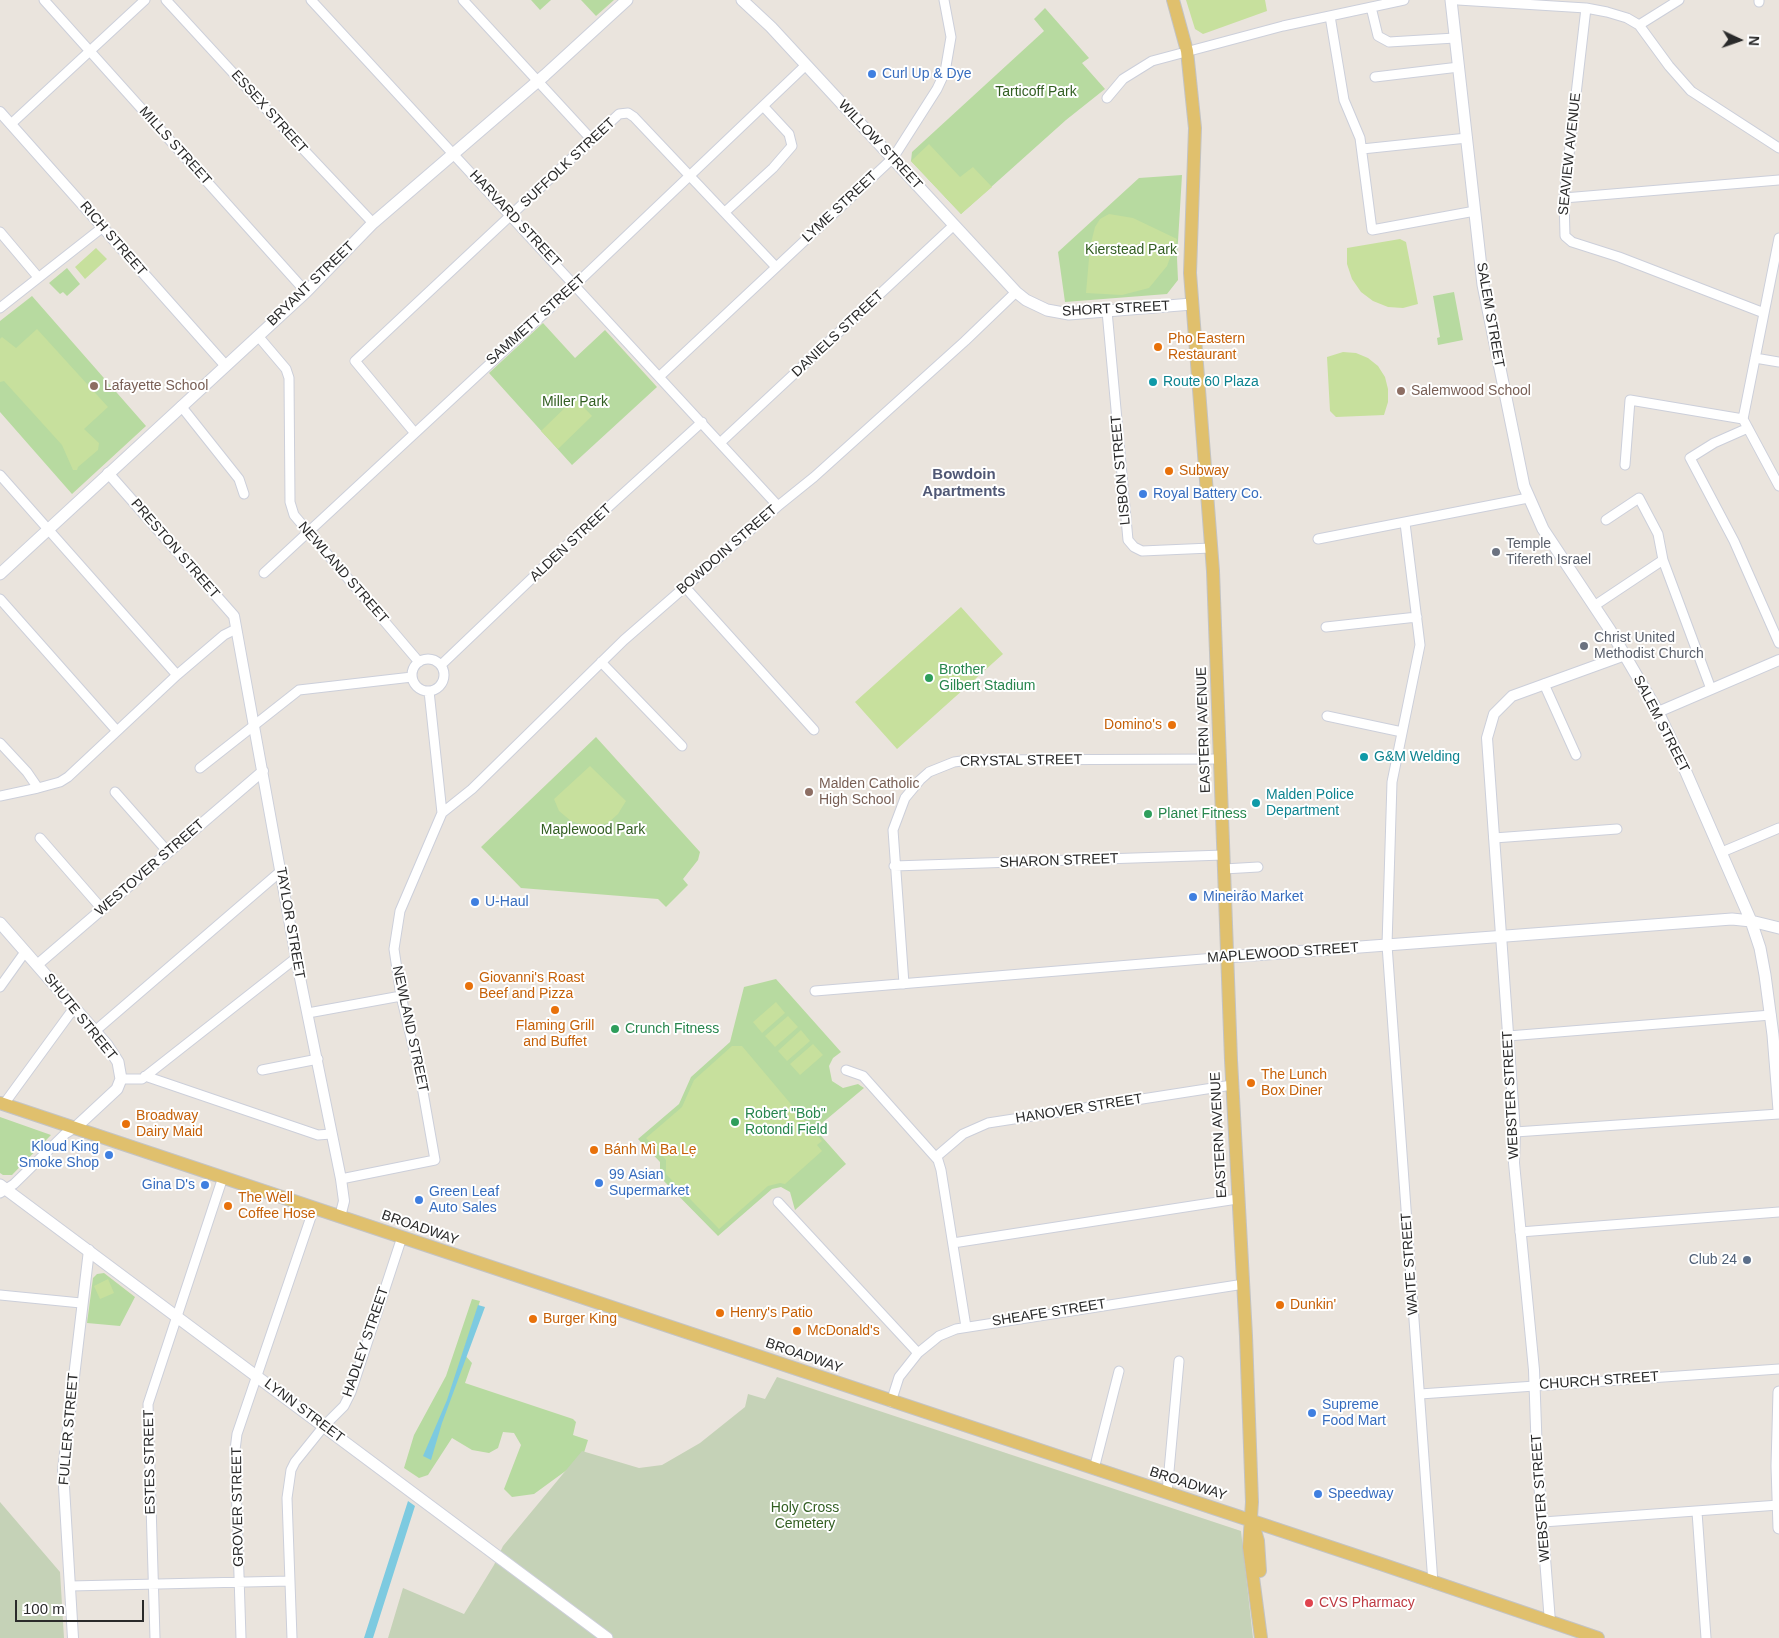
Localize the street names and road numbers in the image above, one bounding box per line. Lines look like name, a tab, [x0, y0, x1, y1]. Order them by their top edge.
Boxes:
street label: ESSEX STREET	[227, 67, 311, 157]
street label: SEAVIEW AVENUE	[1555, 92, 1585, 216]
street label: WILLOW STREET	[834, 97, 926, 193]
street label: MILLS STREET	[135, 103, 215, 189]
street label: SUFFOLK STREET	[517, 115, 619, 211]
street label: HARVARD STREET	[466, 167, 564, 271]
street label: LYME STREET	[799, 168, 881, 246]
street label: RICH STREET	[76, 198, 150, 280]
street label: BRYANT STREET	[264, 238, 358, 330]
street label: SALEM STREET	[1472, 261, 1508, 369]
street label: SAMMETT STREET	[483, 271, 589, 369]
street label: DANIELS STREET	[789, 287, 887, 381]
street label: SHORT STREET	[1062, 298, 1170, 320]
street label: LISBON STREET	[1108, 414, 1134, 526]
street label: PRESTON STREET	[127, 496, 223, 602]
street label: ALDEN STREET	[527, 501, 615, 585]
street label: BOWDOIN STREET	[673, 502, 781, 598]
street label: NEWLAND STREET	[294, 519, 392, 627]
street label: EASTERN AVENUE	[1193, 666, 1215, 794]
street label: SALEM STREET	[1629, 673, 1693, 775]
street label: CRYSTAL STREET	[960, 752, 1082, 770]
street label: WESTOVER STREET	[92, 816, 208, 920]
street label: SHARON STREET	[999, 851, 1119, 871]
street label: TAYLOR STREET	[272, 866, 308, 980]
street label: MAPLEWOOD STREET	[1207, 939, 1359, 967]
street label: NEWLAND STREET	[388, 964, 432, 1094]
street label: SHUTE STREET	[40, 970, 120, 1064]
street label: WEBSTER STREET	[1499, 1030, 1523, 1160]
street label: EASTERN AVENUE	[1207, 1071, 1231, 1199]
street label: HANOVER STREET	[1014, 1091, 1144, 1127]
street label: BROADWAY	[379, 1207, 461, 1249]
street label: WAITE STREET	[1398, 1212, 1422, 1316]
street label: HADLEY STREET	[339, 1285, 393, 1399]
street label: SHEAFE STREET	[991, 1296, 1107, 1330]
street label: BROADWAY	[763, 1335, 845, 1377]
street label: CHURCH STREET	[1539, 1368, 1659, 1394]
street label: FULLER STREET	[56, 1372, 82, 1486]
street label: LYNN STREET	[261, 1376, 347, 1446]
street label: ESTES STREET	[141, 1409, 159, 1515]
street label: WEBSTER STREET	[1528, 1433, 1554, 1563]
street label: GROVER STREET	[229, 1447, 247, 1567]
street label: BROADWAY	[1147, 1464, 1229, 1504]

